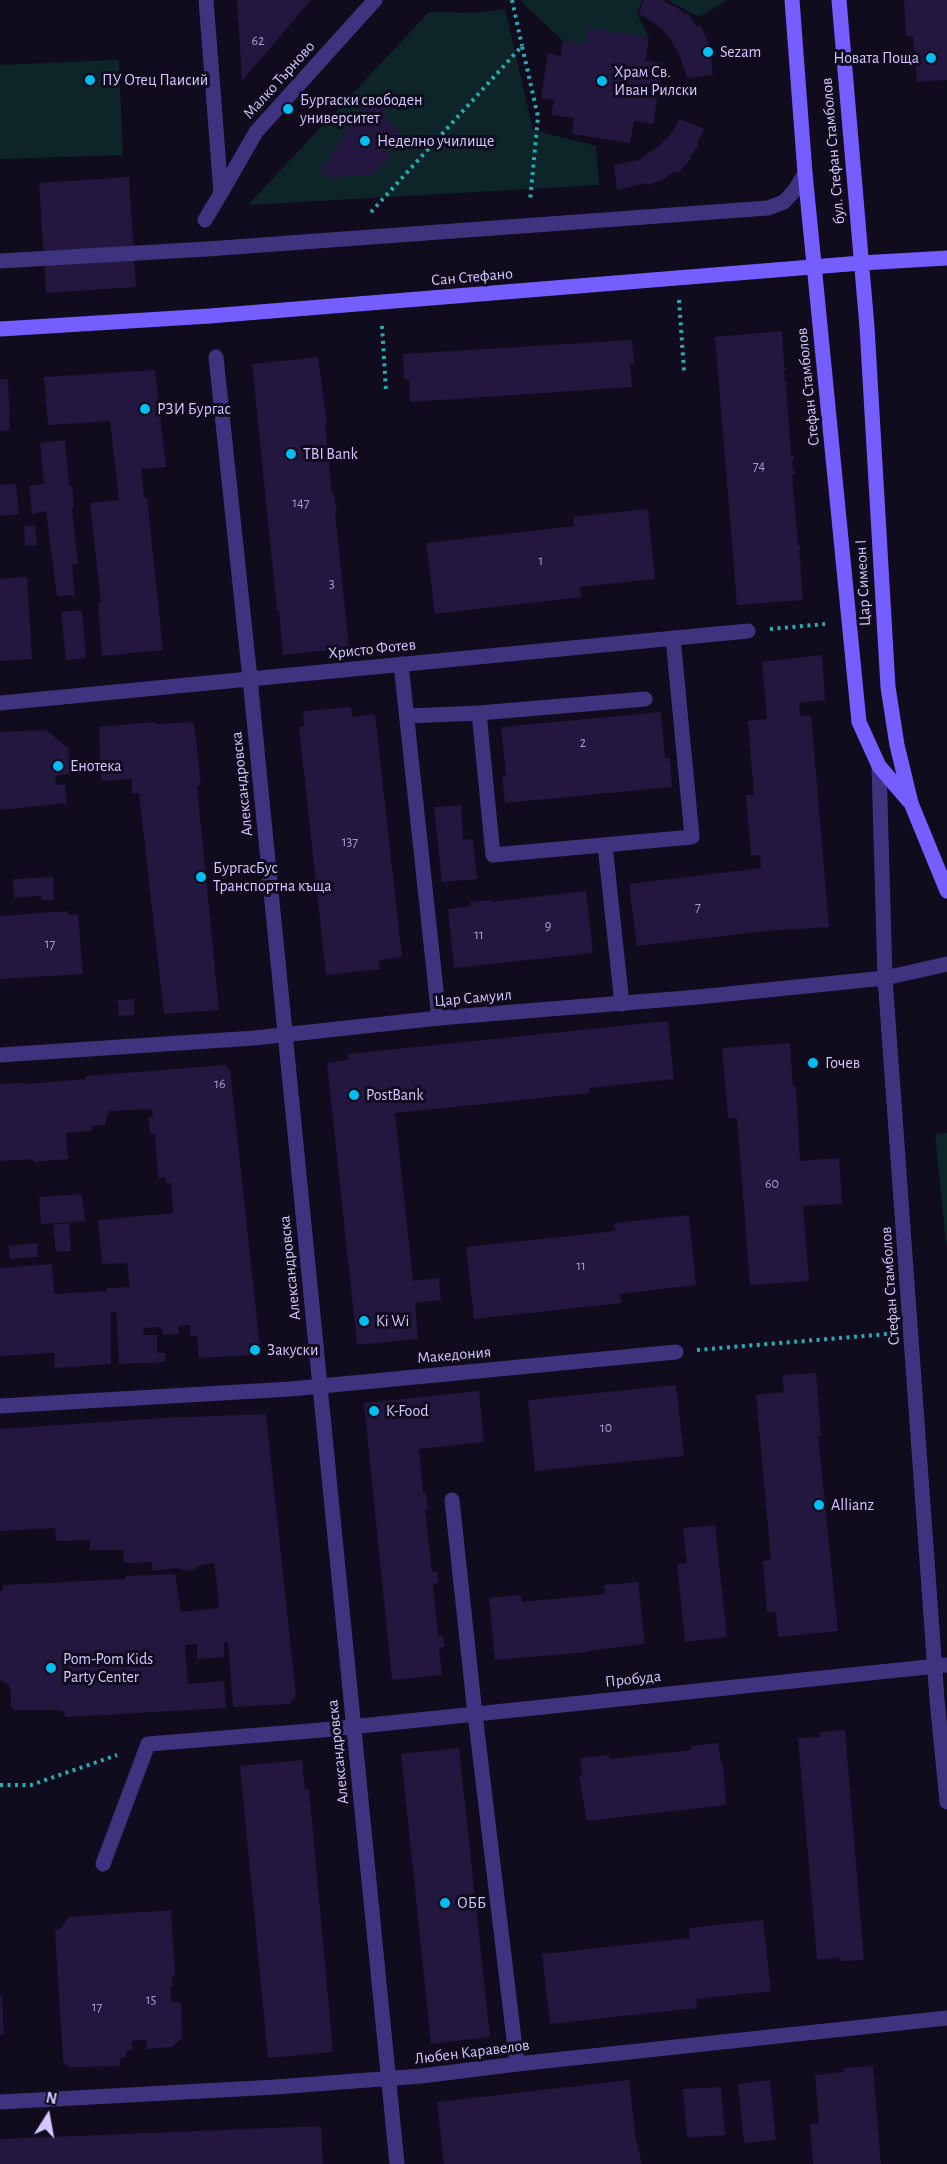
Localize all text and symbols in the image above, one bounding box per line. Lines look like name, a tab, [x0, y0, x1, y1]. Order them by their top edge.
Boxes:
house number: 62	[252, 33, 264, 49]
street label: Малко Търново	[239, 37, 319, 123]
place label: Sezam	[720, 42, 761, 62]
marker: Sezam	[701, 45, 715, 59]
place label: Новата Поща	[833, 48, 919, 68]
marker: Новата Поща	[924, 51, 938, 65]
place label: Храм Св. Иван Рилски	[614, 62, 697, 100]
place label: ПУ Отец Паисий	[102, 70, 208, 90]
marker: ПУ Отец Паисий	[83, 73, 97, 87]
marker: Храм Св. Иван Рилски	[595, 74, 609, 88]
street label: бул. Стефан Стамболов	[817, 77, 849, 225]
place label: Бургаски свободен университет	[300, 90, 423, 128]
marker: Бургаски свободен университет	[281, 102, 295, 116]
place label: Неделно училище	[377, 131, 494, 151]
marker: Неделно училище	[358, 134, 372, 148]
street label: Сан Стефано	[430, 264, 514, 290]
street label: Стефан Стамболов	[792, 327, 824, 447]
place label: РЗИ Бургас	[157, 399, 231, 419]
marker: РЗИ Бургас	[138, 402, 152, 416]
place label: TBI Bank	[303, 444, 358, 464]
marker: TBI Bank	[284, 447, 298, 461]
house number: 74	[753, 458, 765, 474]
house number: 147	[292, 495, 310, 511]
street label: Цар Симеон I	[851, 539, 875, 627]
house number: 1	[539, 553, 543, 569]
house number: 3	[329, 576, 335, 592]
street label: Христо Фотев	[327, 635, 417, 663]
street label: Александровска	[227, 731, 257, 837]
house number: 2	[580, 735, 586, 751]
place label: Енотека	[70, 756, 122, 776]
marker: Енотека	[51, 759, 65, 773]
house number: 137	[342, 834, 358, 850]
place label: БургасБус Транспортна къща	[213, 858, 332, 896]
marker: БургасБус Транспортна къща	[194, 870, 208, 884]
house number: 7	[695, 899, 701, 915]
house number: 9	[545, 918, 551, 934]
house number: 11	[474, 927, 484, 943]
house number: 17	[45, 936, 55, 952]
street label: Цар Самуил	[433, 985, 513, 1011]
place label: Гочев	[825, 1053, 860, 1073]
marker: Гочев	[806, 1056, 820, 1070]
house number: 16	[214, 1076, 226, 1092]
place label: PostBank	[366, 1085, 424, 1105]
marker: PostBank	[347, 1088, 361, 1102]
house number: 60	[765, 1176, 779, 1192]
street label: Александровска	[275, 1215, 305, 1321]
street label: Стефан Стамболов	[876, 1226, 904, 1346]
house number: 11	[576, 1258, 586, 1274]
place label: Ki Wi	[376, 1311, 409, 1331]
marker: Ki Wi	[357, 1314, 371, 1328]
place label: Закуски	[267, 1340, 318, 1360]
street label: Македония	[416, 1342, 492, 1368]
marker: Закуски	[248, 1343, 262, 1357]
place label: K-Food	[386, 1401, 429, 1421]
marker: K-Food	[367, 1404, 381, 1418]
house number: 10	[600, 1420, 612, 1436]
place label: Allianz	[831, 1495, 874, 1515]
marker: Allianz	[812, 1498, 826, 1512]
place label: Pom-Pom Kids Party Center	[63, 1649, 153, 1687]
marker: Pom-Pom Kids Party Center	[44, 1661, 58, 1675]
street label: Пробуда	[604, 1667, 662, 1691]
street label: Александровска	[323, 1699, 353, 1805]
place label: ОББ	[457, 1893, 486, 1913]
marker: ОББ	[438, 1896, 452, 1910]
house number: 15	[146, 1992, 156, 2008]
house number: 17	[92, 1999, 102, 2015]
street label: Любен Каравелов	[413, 2035, 531, 2069]
north arrow	[18, 2086, 78, 2146]
text: N	[44, 2089, 58, 2107]

